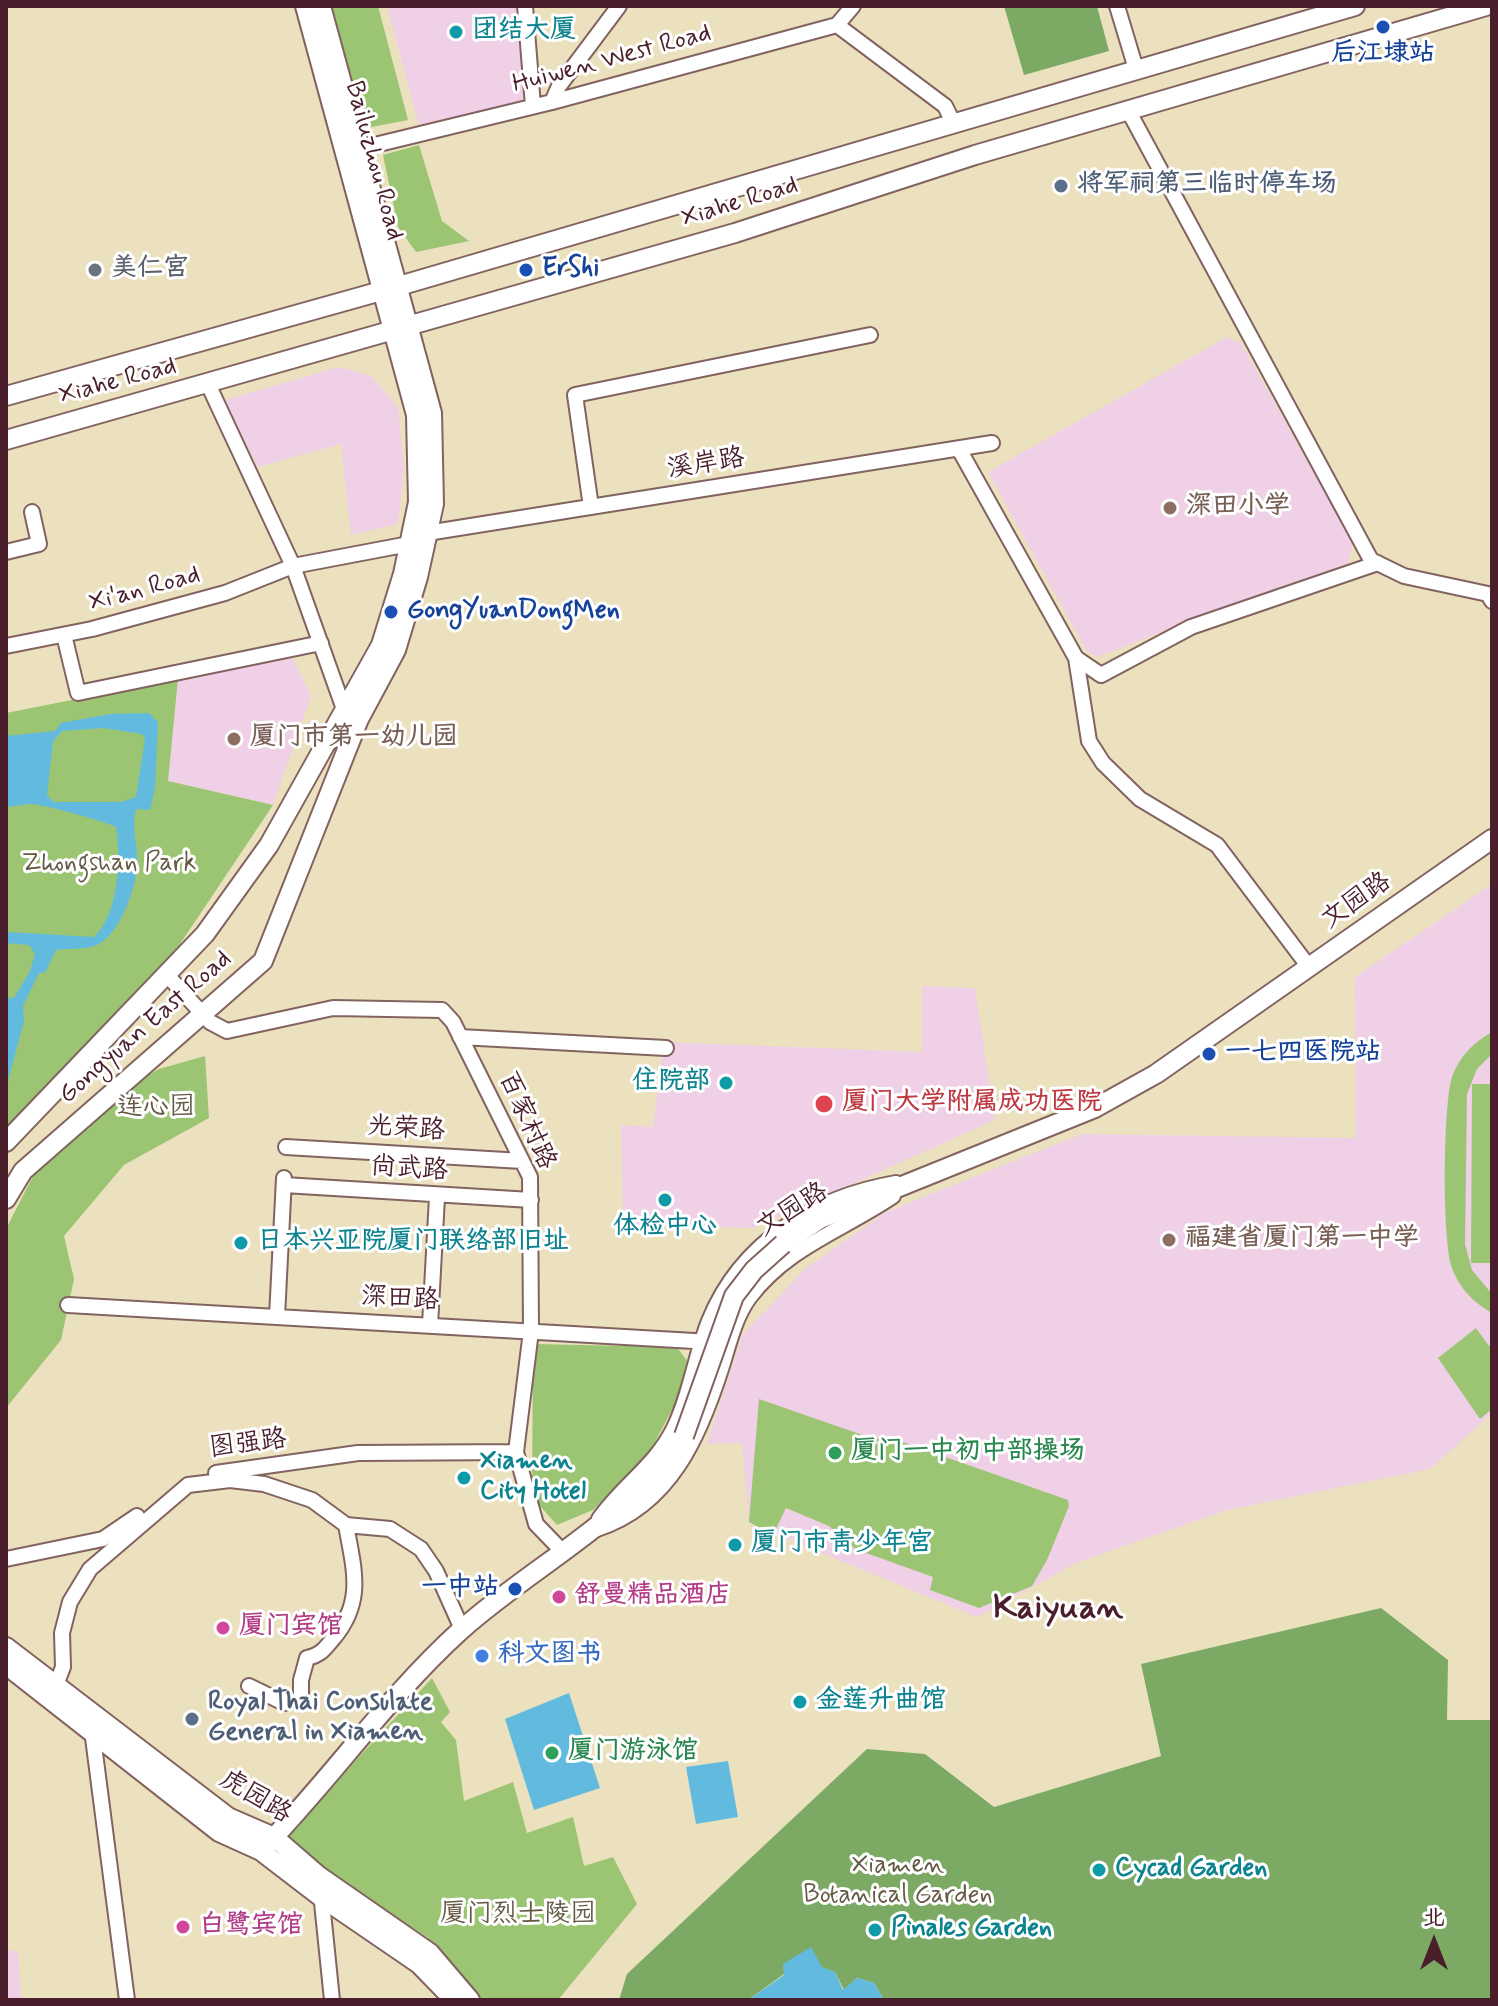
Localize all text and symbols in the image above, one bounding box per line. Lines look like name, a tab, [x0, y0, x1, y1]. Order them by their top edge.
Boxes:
place label: 团结大厦	[472, 16, 576, 48]
street label: Huiwen West Road	[509, 18, 715, 102]
marker: 后江埭站	[1374, 18, 1392, 36]
marker: 团结大厦	[447, 23, 465, 41]
place label: 后江埭站	[1331, 39, 1435, 71]
street label: Bailuzhou Road	[337, 78, 409, 244]
place label: 将军祠第三临时停车场	[1077, 170, 1337, 202]
street label: Xiahe Road	[678, 171, 802, 235]
marker: 将军祠第三临时停车场	[1052, 177, 1070, 195]
place label: 美仁宫	[111, 254, 189, 286]
place label: ErShi	[542, 254, 599, 286]
marker: 美仁宫	[86, 261, 104, 279]
marker: ErShi	[517, 261, 535, 279]
street label: Xiahe Road	[56, 351, 180, 413]
street label: 溪岸路	[665, 443, 747, 487]
place label: 深田小学	[1186, 492, 1290, 524]
marker: 深田小学	[1161, 499, 1179, 517]
street label: Xi'an Road	[86, 560, 204, 620]
place label: GongYuanDongMen	[407, 596, 620, 628]
marker: GongYuanDongMen	[382, 603, 400, 621]
place label: 厦门市第一幼儿园	[250, 723, 458, 755]
marker: 厦门市第一幼儿园	[225, 730, 243, 748]
park label: Zhongshan Park	[22, 849, 196, 881]
street label: 文园路	[1316, 867, 1398, 937]
street label: Gongyuan East Road	[53, 944, 239, 1112]
place label: 一七四医院站	[1225, 1038, 1381, 1070]
marker: 一七四医院站	[1200, 1045, 1218, 1063]
street label: 百家村路	[491, 1067, 561, 1175]
place label: 住院部	[632, 1067, 710, 1099]
marker: 住院部	[717, 1074, 735, 1092]
place label: 厦门大学附属成功医院	[842, 1088, 1102, 1120]
park label: 连心园	[117, 1093, 195, 1125]
marker: 厦门大学附属成功医院	[813, 1093, 835, 1115]
street label: 光荣路	[366, 1112, 446, 1148]
street label: 尚武路	[369, 1152, 449, 1188]
street label: 文园路	[752, 1177, 834, 1245]
marker: 体检中心	[656, 1191, 674, 1209]
place label: 体检中心	[613, 1212, 717, 1244]
place label: 福建省厦门第一中学	[1185, 1224, 1419, 1256]
place label: 日本兴亚院厦门联络部旧址	[257, 1227, 569, 1259]
marker: 福建省厦门第一中学	[1160, 1231, 1178, 1249]
marker: 日本兴亚院厦门联络部旧址	[232, 1234, 250, 1252]
street label: 深田路	[360, 1282, 440, 1318]
street label: 图强路	[207, 1425, 289, 1465]
place label: 厦门一中初中部操场	[851, 1437, 1085, 1469]
marker: 厦门一中初中部操场	[826, 1444, 844, 1462]
place label: Xiamen City Hotel	[480, 1447, 586, 1508]
marker: Xiamen City Hotel	[455, 1469, 473, 1487]
place label: 厦门市青少年宫	[751, 1529, 933, 1561]
marker: 厦门市青少年宫	[726, 1536, 744, 1554]
place label: 一中站	[421, 1573, 499, 1605]
marker: 一中站	[506, 1580, 524, 1598]
place label: 舒曼精品酒店	[575, 1581, 731, 1613]
marker: 舒曼精品酒店	[550, 1588, 568, 1606]
district label: Kaiyuan	[993, 1590, 1123, 1630]
place label: 厦门宾馆	[239, 1612, 343, 1644]
marker: 厦门宾馆	[214, 1619, 232, 1637]
place label: 科文图书	[498, 1640, 602, 1672]
marker: 科文图书	[473, 1647, 491, 1665]
place label: 金莲升曲馆	[816, 1686, 946, 1718]
place label: Royal Thai Consulate General in Xiamen	[208, 1688, 433, 1750]
marker: 金莲升曲馆	[791, 1693, 809, 1711]
marker: Royal Thai Consulate General in Xiamen	[183, 1710, 201, 1728]
place label: 厦门游泳馆	[568, 1737, 698, 1769]
marker: 厦门游泳馆	[543, 1744, 561, 1762]
street label: 虎园路	[214, 1765, 296, 1831]
park label: Xiamen Botanical Garden	[803, 1851, 993, 1912]
place label: Cycad Garden	[1115, 1854, 1267, 1886]
marker: Cycad Garden	[1090, 1861, 1108, 1879]
park label: 厦门烈士陵园	[440, 1900, 596, 1932]
north arrow	[1394, 1902, 1474, 1982]
text: 北	[1423, 1904, 1445, 1932]
place label: 白鹭宾馆	[199, 1911, 303, 1943]
place label: Pinales Garden	[891, 1914, 1052, 1946]
marker: 白鹭宾馆	[174, 1918, 192, 1936]
marker: Pinales Garden	[866, 1921, 884, 1939]

